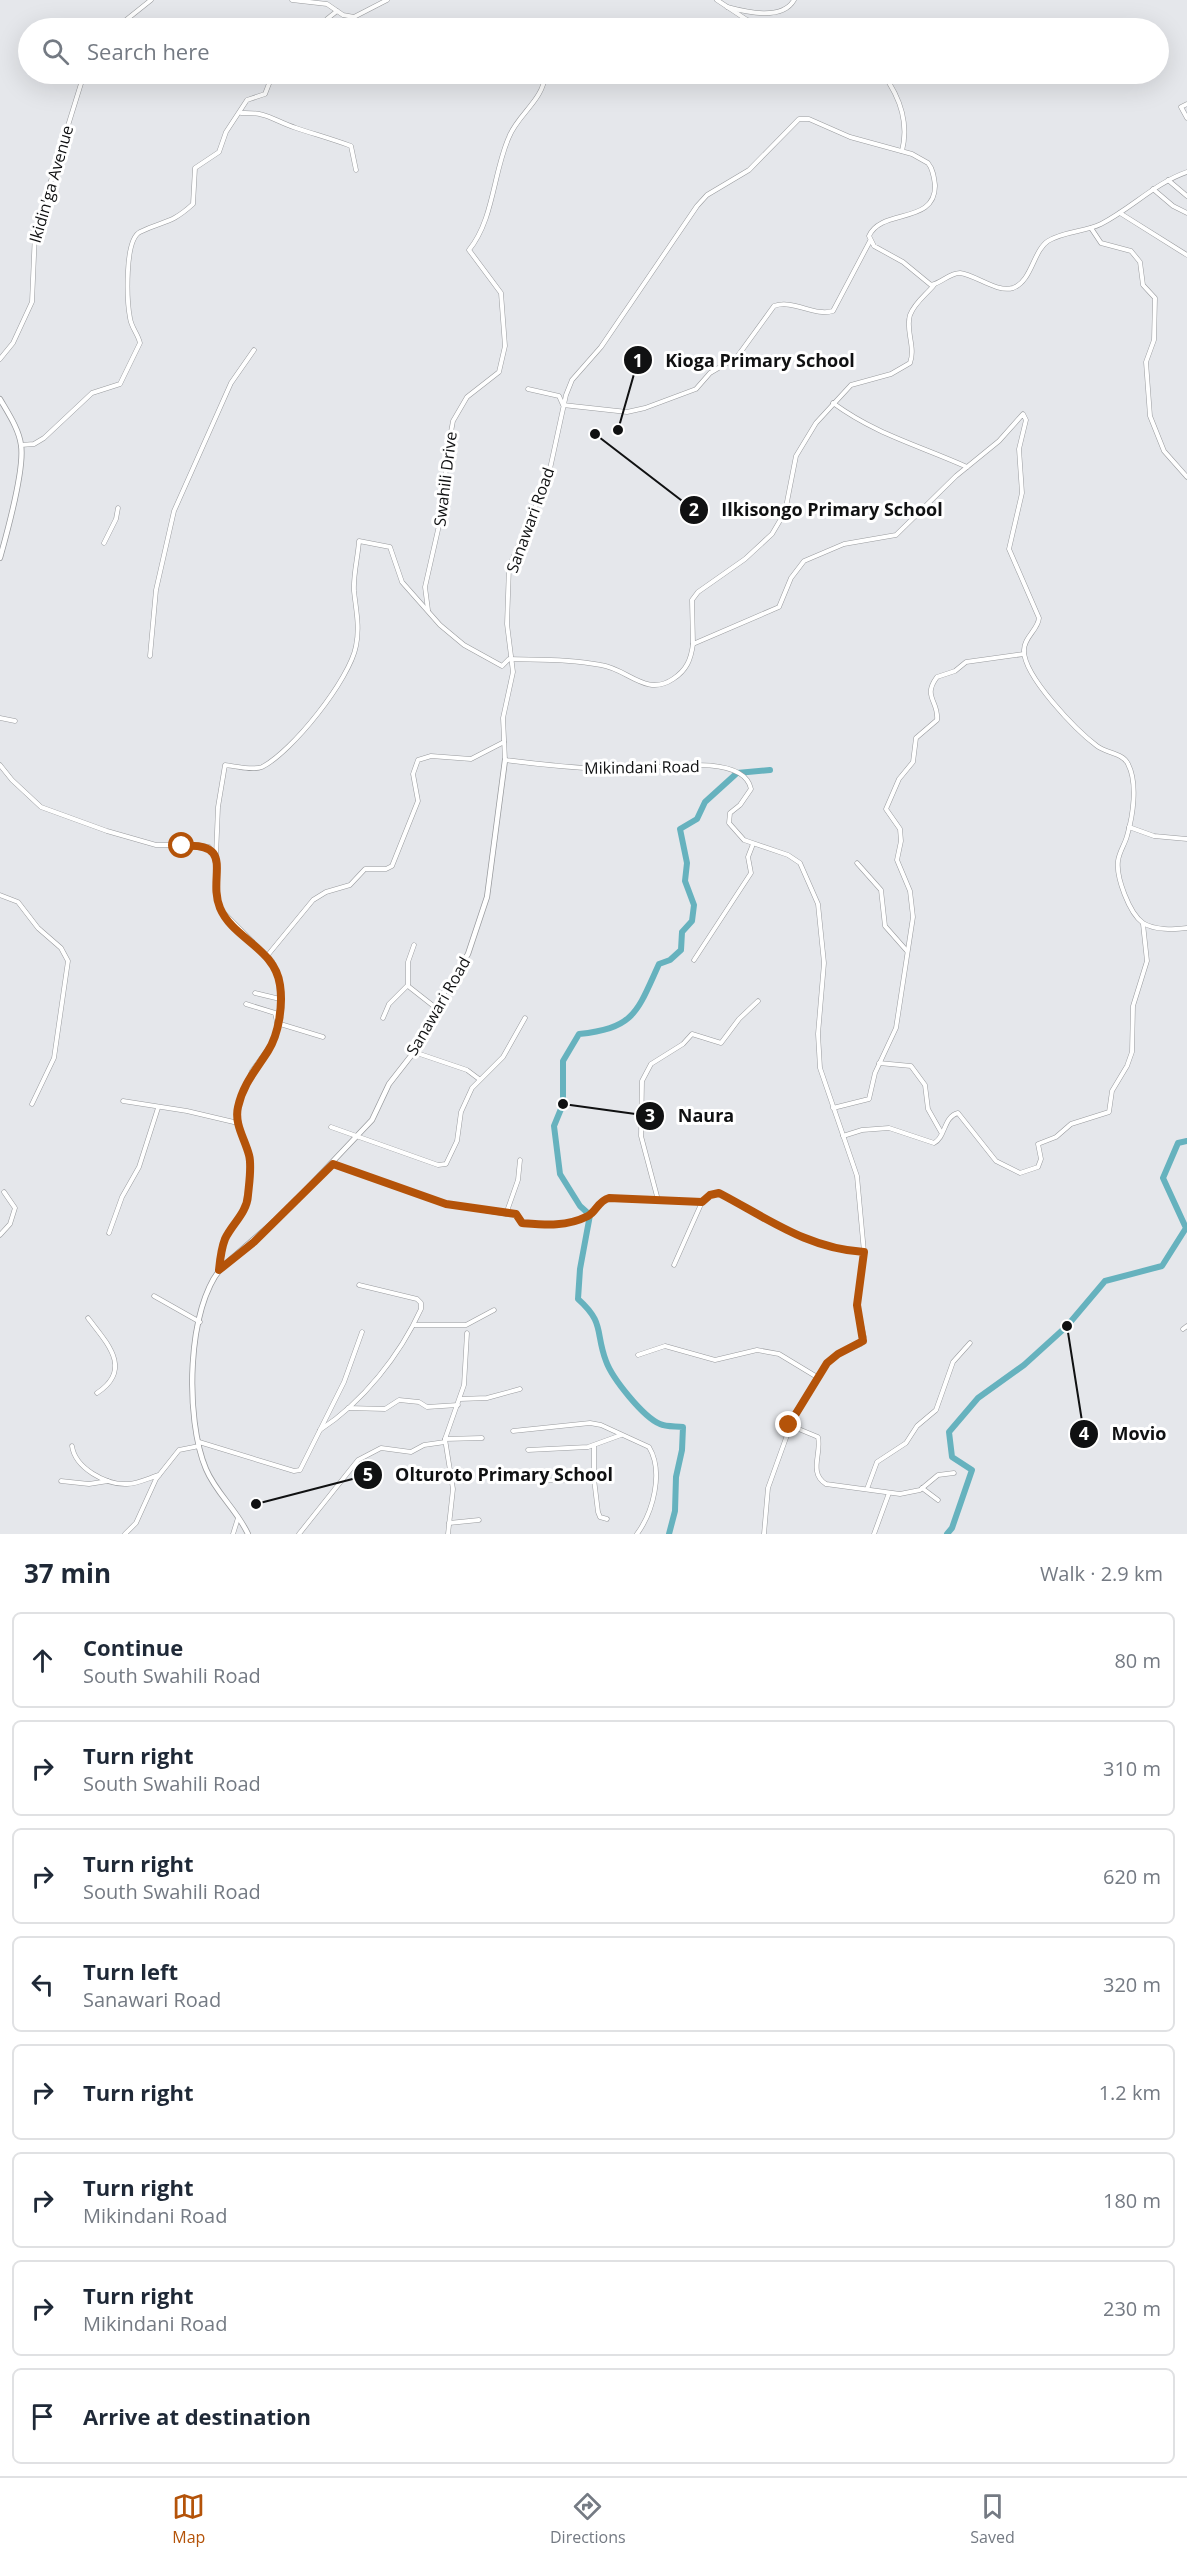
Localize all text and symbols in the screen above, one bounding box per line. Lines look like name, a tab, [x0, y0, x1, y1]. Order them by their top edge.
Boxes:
search box	[18, 18, 1169, 84]
icon: search	[39, 35, 72, 68]
text: Search here	[87, 36, 210, 66]
street label: Ikidin'ga Avenue	[24, 123, 78, 245]
callout: Kioga Primary School	[623, 342, 866, 378]
text: 1	[633, 348, 643, 372]
text: Kioga Primary School	[665, 348, 855, 372]
street label: Swahili Drive	[428, 430, 462, 528]
street label: Sanawari Road	[501, 464, 559, 576]
callout: Ilkisongo Primary School	[679, 492, 954, 528]
text: 2	[689, 497, 699, 521]
text: Ilkisongo Primary School	[721, 497, 943, 521]
street label: Mikindani Road	[584, 755, 700, 779]
route start	[168, 832, 194, 858]
street label: Sanawari Road	[401, 953, 475, 1059]
callout: Naura	[635, 1098, 746, 1134]
text: 3	[645, 1103, 655, 1127]
text: Naura	[678, 1103, 734, 1127]
route end	[775, 1411, 801, 1437]
callout: Movio	[1069, 1416, 1178, 1452]
text: 4	[1079, 1421, 1089, 1445]
text: Movio	[1112, 1421, 1167, 1445]
callout: Olturoto Primary School	[353, 1457, 625, 1493]
text: 5	[363, 1462, 373, 1486]
text: Olturoto Primary School	[395, 1462, 613, 1486]
text: 37 min	[24, 1555, 111, 1591]
text: Walk · 2.9 km	[1040, 1560, 1163, 1587]
text: Continue	[83, 1632, 183, 1662]
icon: ahead	[26, 1644, 59, 1677]
text: 80 m	[1114, 1647, 1161, 1674]
text: South Swahili Road	[83, 1662, 261, 1689]
text: Turn right	[83, 1740, 194, 1770]
icon: right	[26, 1752, 59, 1785]
text: 310 m	[1103, 1755, 1161, 1782]
text: South Swahili Road	[83, 1770, 261, 1797]
text: Turn right	[83, 1848, 194, 1878]
icon: right	[26, 1860, 59, 1893]
text: 620 m	[1103, 1863, 1161, 1890]
text: South Swahili Road	[83, 1878, 261, 1905]
text: Turn left	[83, 1956, 178, 1986]
icon: left	[26, 1968, 59, 2001]
text: 320 m	[1103, 1971, 1161, 1998]
text: Sanawari Road	[83, 1986, 221, 2013]
icon: right	[26, 2076, 59, 2109]
text: Turn right	[83, 2077, 194, 2107]
text: 1.2 km	[1099, 2079, 1161, 2106]
text: Turn right	[83, 2172, 194, 2202]
icon: right	[26, 2184, 59, 2217]
text: 180 m	[1103, 2187, 1161, 2214]
text: Mikindani Road	[83, 2202, 227, 2229]
text: Turn right	[83, 2280, 194, 2310]
icon: right	[26, 2292, 59, 2325]
text: 230 m	[1103, 2295, 1161, 2322]
text: Mikindani Road	[83, 2310, 227, 2337]
icon: arrive	[26, 2400, 59, 2433]
text: Arrive at destination	[83, 2401, 311, 2431]
tab: Map	[172, 2490, 205, 2548]
tab: Directions	[550, 2490, 626, 2548]
tab: Saved	[970, 2490, 1015, 2548]

